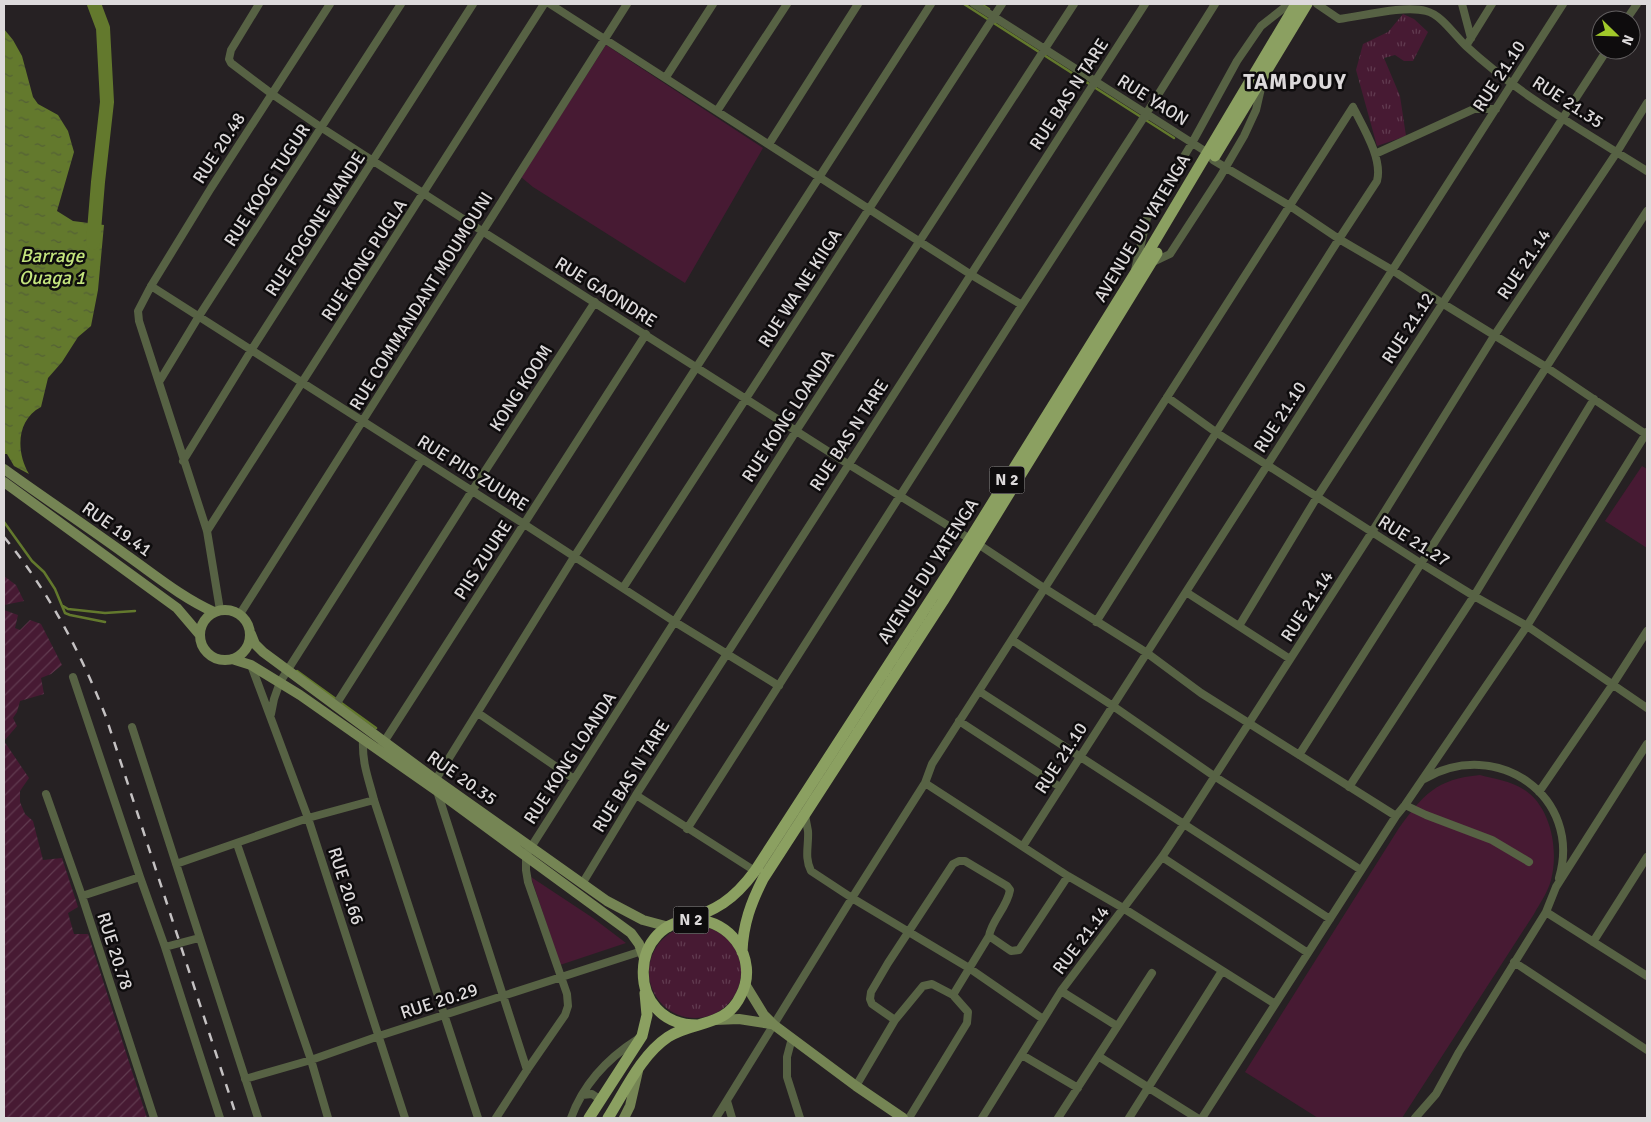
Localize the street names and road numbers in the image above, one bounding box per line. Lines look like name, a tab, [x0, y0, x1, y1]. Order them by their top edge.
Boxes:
street label: RUE BAS N TARE	[1025, 34, 1113, 154]
street label: RUE 21.10	[1468, 36, 1530, 116]
street label: RUE YAON	[1113, 70, 1193, 130]
street label: RUE 21.35	[1528, 71, 1608, 133]
street label: RUE 20.48	[188, 108, 250, 188]
street label: RUE KOOG TUGUR	[219, 119, 315, 250]
street label: RUE FOGONE WANDE	[260, 148, 370, 300]
street label: AVENUE DU YATENGA	[1089, 150, 1195, 306]
street label: RUE COMMANDANT MOUMOUNI	[345, 188, 497, 414]
street label: RUE KONG PUGLA	[316, 195, 412, 325]
street label: RUE 21.14	[1492, 224, 1556, 303]
street label: RUE WA NE KIIGA	[754, 225, 846, 351]
street label: RUE GAONDRE	[551, 252, 661, 332]
street label: RUE 21.12	[1377, 288, 1439, 368]
street label: KONG KOOM	[485, 341, 557, 435]
street label: RUE KONG LOANDA	[737, 346, 839, 486]
street label: RUE BAS N TARE	[805, 375, 893, 495]
street label: RUE 21.10	[1249, 377, 1311, 457]
street label: RUE PIIS ZUURE	[413, 430, 533, 516]
road number: N 2	[990, 466, 1024, 494]
street label: AVENUE DU YATENGA	[873, 494, 983, 648]
street label: RUE 19.41	[78, 497, 156, 561]
street label: RUE 21.27	[1374, 510, 1454, 572]
street label: PIIS ZUURE	[449, 516, 517, 604]
street label: RUE 21.14	[1276, 566, 1338, 646]
street label: RUE KONG LOANDA	[519, 688, 621, 828]
street label: RUE BAS N TARE	[588, 716, 674, 836]
street label: RUE 21.10	[1030, 718, 1092, 798]
street label: RUE 20.35	[423, 746, 501, 810]
street label: RUE 20.66	[323, 844, 369, 928]
street label: RUE 21.14	[1048, 901, 1114, 979]
road number: N 2	[674, 906, 708, 934]
street label: RUE 20.78	[92, 909, 138, 993]
street label: RUE 20.29	[397, 978, 481, 1024]

